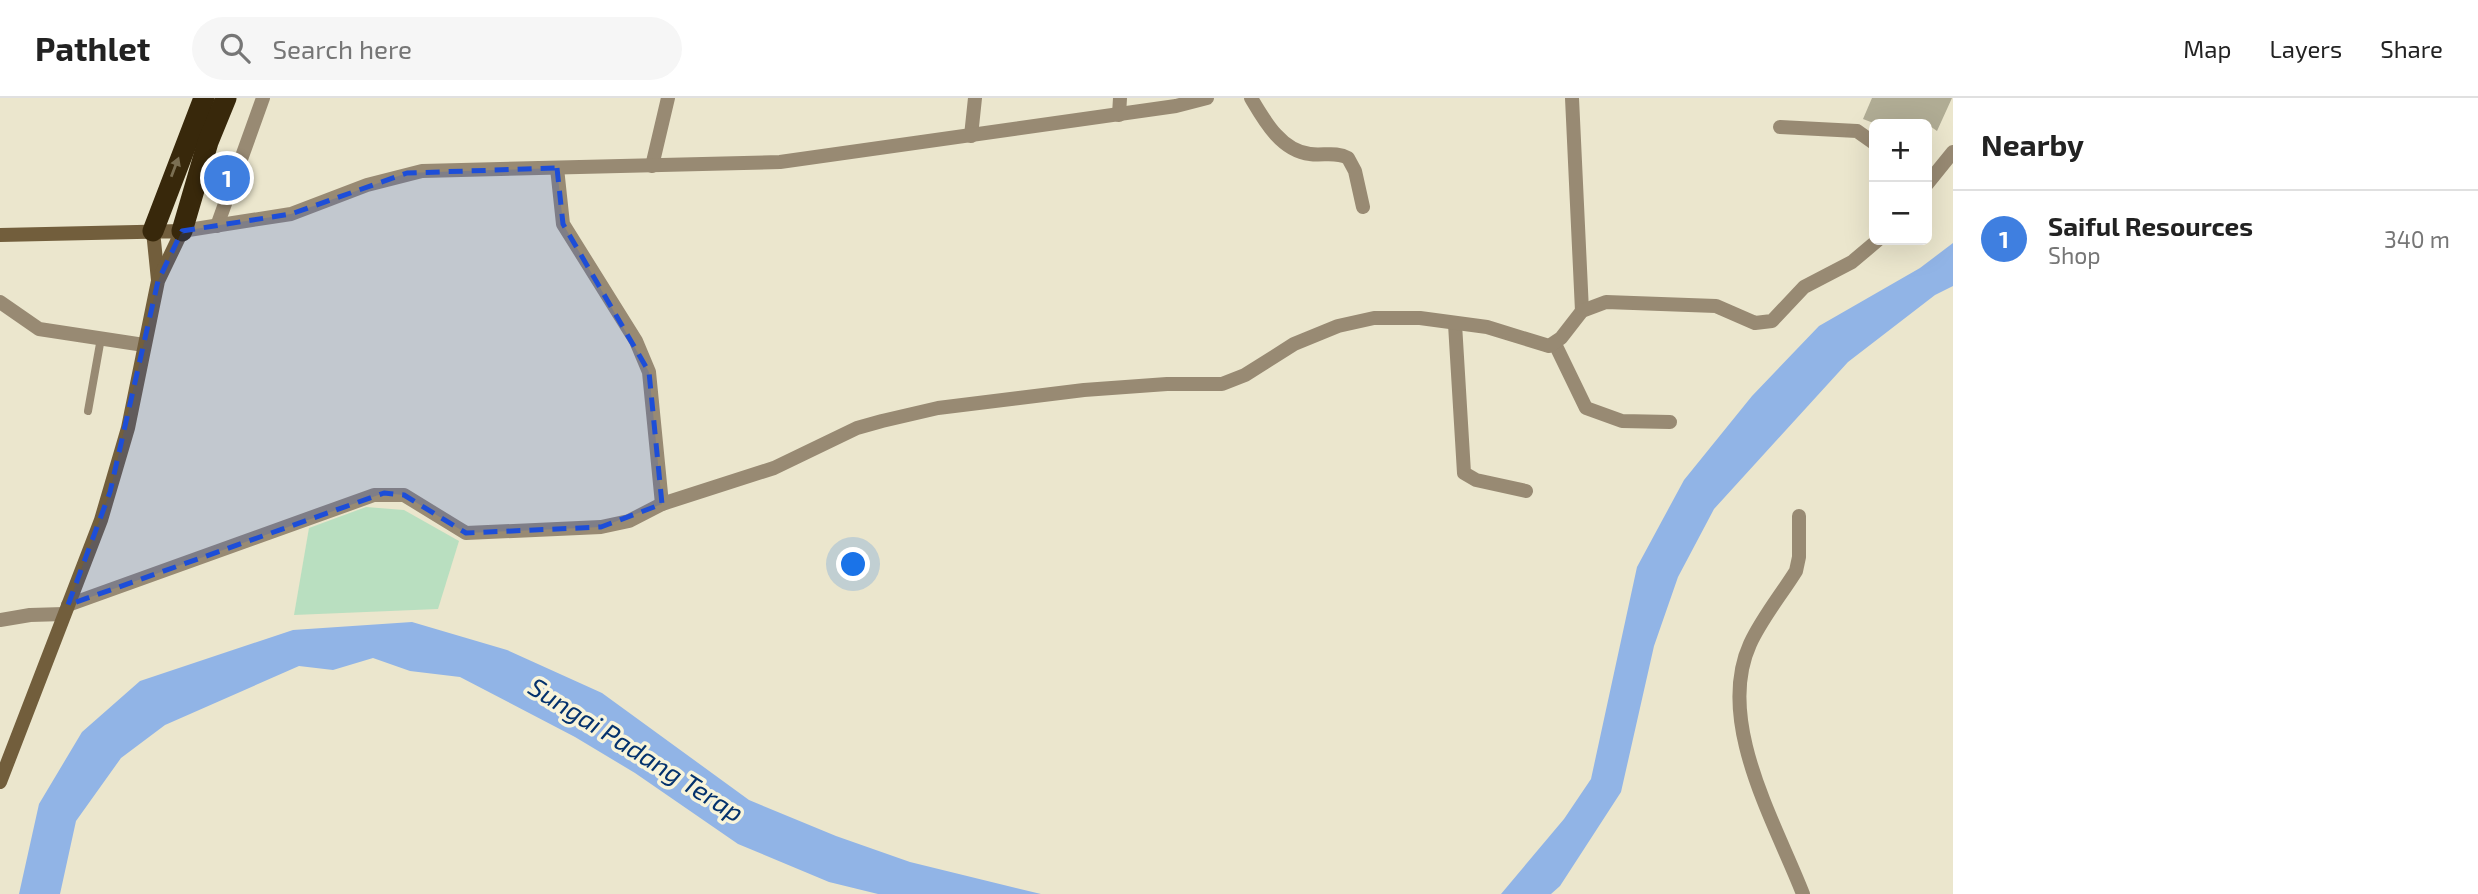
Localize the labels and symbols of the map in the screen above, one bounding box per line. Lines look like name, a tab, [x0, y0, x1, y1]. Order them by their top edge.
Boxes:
pin: 1	[204, 152, 250, 204]
one-way arrow	[170, 156, 181, 177]
your location	[836, 547, 870, 581]
water label: Sungai Padang Terap	[524, 670, 750, 827]

